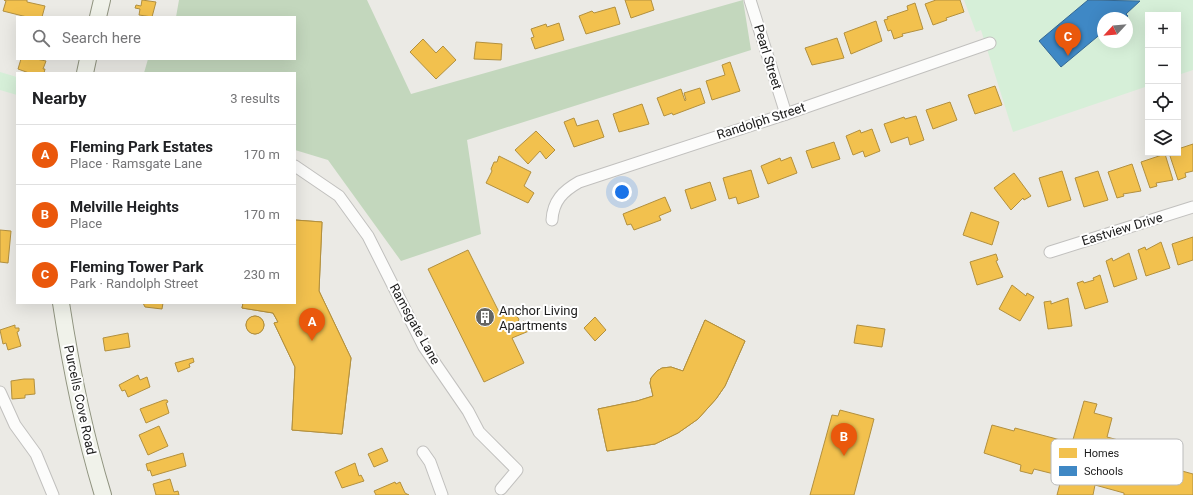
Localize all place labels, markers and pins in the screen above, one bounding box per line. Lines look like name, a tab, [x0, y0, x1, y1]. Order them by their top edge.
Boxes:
pin: C	[1055, 23, 1081, 56]
place label: Anchor Living Apartments	[499, 303, 578, 333]
building icon: Anchor Living Apartments	[474, 306, 496, 328]
pin: A	[299, 308, 325, 341]
pin: B	[831, 423, 857, 456]

